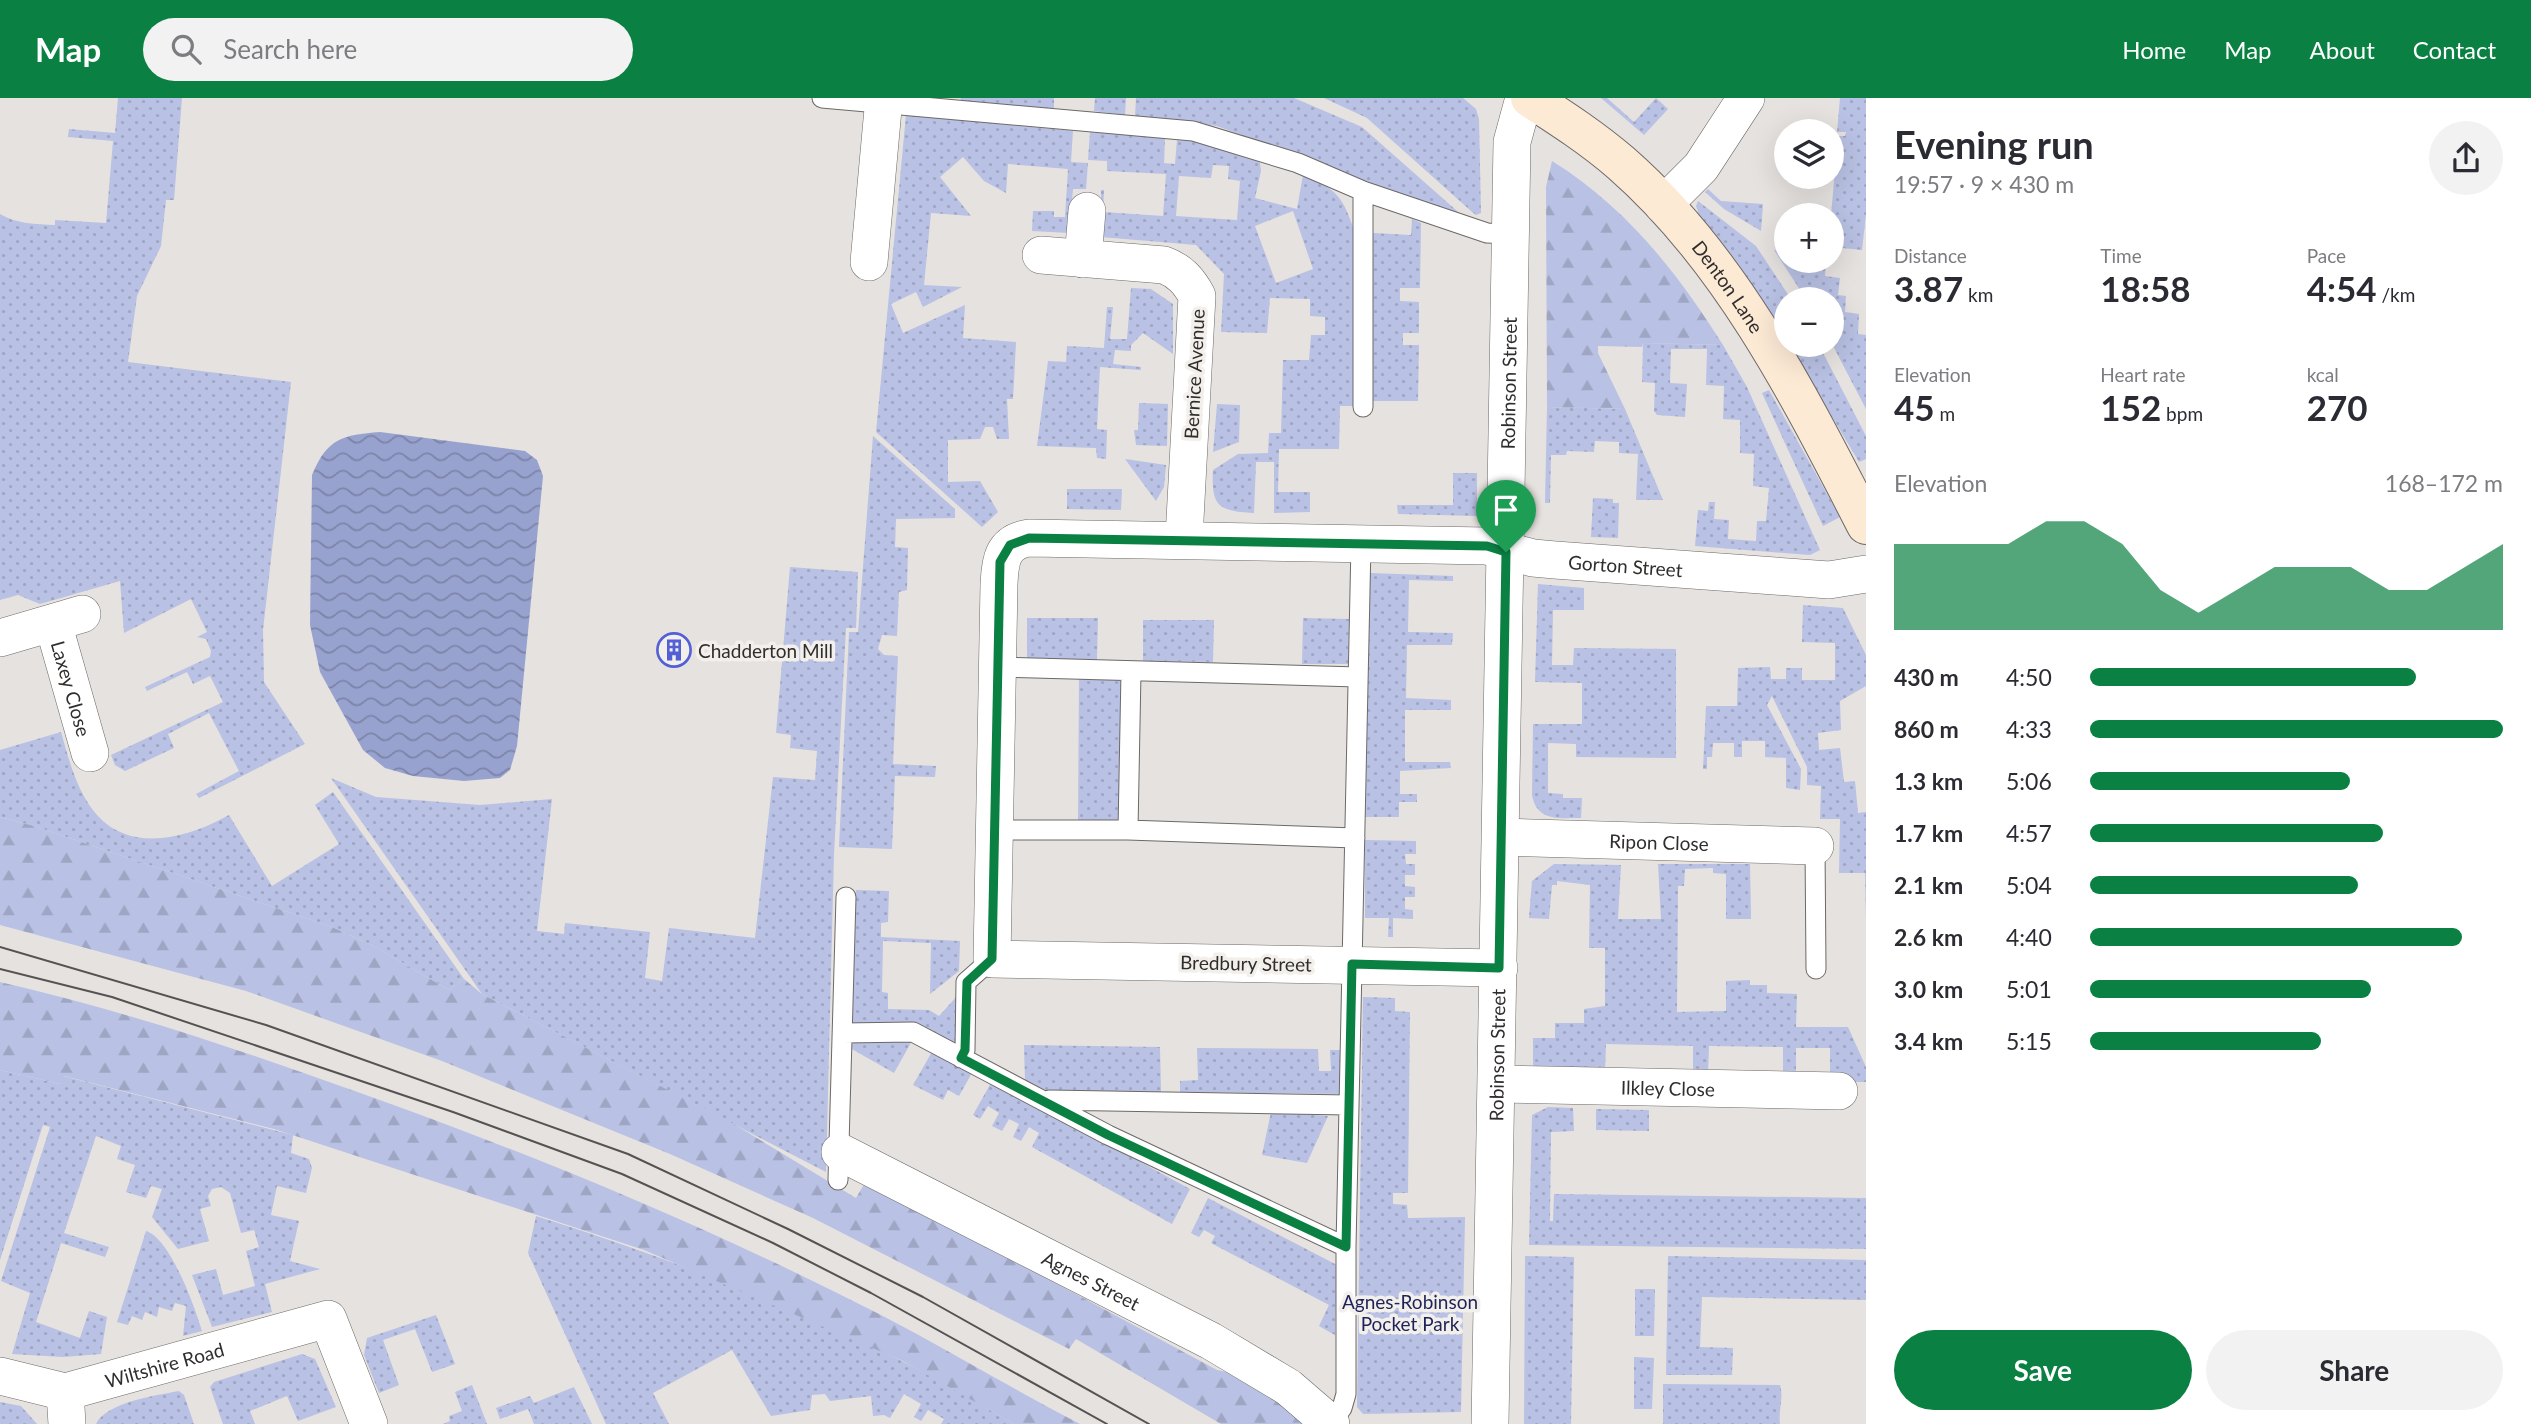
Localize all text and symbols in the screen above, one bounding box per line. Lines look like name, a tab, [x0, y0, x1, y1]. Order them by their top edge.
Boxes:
search box	[143, 18, 633, 81]
text: Map	[35, 29, 101, 69]
icon: search	[167, 30, 205, 68]
text: Search here	[223, 33, 357, 65]
text: Home	[2122, 35, 2186, 64]
text: Map	[2224, 35, 2272, 64]
text: About	[2310, 35, 2375, 64]
text: Contact	[2413, 35, 2496, 64]
map controls	[1774, 119, 1844, 357]
button: layers	[1774, 119, 1844, 189]
text: Evening run	[1894, 121, 2094, 167]
button: share	[2429, 121, 2503, 195]
text: 19:57 · 9 × 430 m	[1894, 170, 2074, 198]
button: +	[1774, 203, 1844, 273]
street label: Denton Lane	[1688, 236, 1769, 337]
text: Distance	[1894, 244, 1967, 267]
text: Time	[2100, 244, 2142, 267]
text: Pace	[2307, 244, 2346, 267]
text: 3.87	[1894, 267, 1963, 309]
text: 18:58	[2100, 267, 2191, 309]
text: 4:54	[2307, 267, 2377, 309]
text: km	[1963, 283, 1993, 306]
text: /km	[2377, 283, 2415, 306]
button: −	[1774, 287, 1844, 357]
street label: Bernice Avenue	[1179, 308, 1209, 440]
street label: Robinson Street	[1495, 317, 1520, 450]
text: Elevation	[1894, 363, 1971, 386]
text: Heart rate	[2100, 363, 2186, 386]
text: kcal	[2307, 363, 2339, 386]
text: 45	[1894, 386, 1935, 428]
text: 152	[2100, 386, 2161, 428]
text: 270	[2307, 386, 2368, 428]
text: m	[1935, 402, 1955, 425]
text: bpm	[2161, 402, 2203, 425]
text: Elevation	[1894, 469, 1987, 497]
text: 168–172 m	[2385, 469, 2503, 497]
pin	[1476, 480, 1536, 552]
icon: arrive	[1487, 491, 1525, 529]
street label: Gorton Street	[1568, 550, 1684, 581]
building icon: Chadderton Mill	[655, 631, 693, 669]
street label: Laxey Close	[47, 638, 96, 739]
place label: Chadderton Mill	[698, 639, 833, 662]
text: 430 m	[1894, 663, 1959, 691]
text: 4:50	[2006, 663, 2052, 691]
text: 860 m	[1894, 715, 1959, 743]
text: 4:33	[2006, 715, 2052, 743]
text: 1.3 km	[1894, 767, 1963, 795]
text: 5:06	[2006, 767, 2052, 795]
text: 1.7 km	[1894, 819, 1963, 847]
text: 4:57	[2006, 819, 2052, 847]
street label: Ripon Close	[1609, 829, 1709, 854]
text: 2.1 km	[1894, 871, 1963, 899]
text: 5:04	[2006, 871, 2052, 899]
text: 2.6 km	[1894, 923, 1963, 951]
text: 4:40	[2006, 923, 2052, 951]
street label: Bredbury Street	[1180, 950, 1312, 976]
text: 3.0 km	[1894, 975, 1963, 1003]
text: 5:01	[2006, 975, 2052, 1003]
street label: Robinson Street	[1484, 988, 1509, 1121]
text: 3.4 km	[1894, 1027, 1963, 1055]
text: 5:15	[2006, 1027, 2052, 1055]
street label: Ilkley Close	[1621, 1075, 1715, 1100]
street label: Agnes Street	[1039, 1246, 1144, 1315]
park label: Agnes-Robinson Pocket Park	[1342, 1290, 1478, 1335]
button: Save	[1894, 1330, 2192, 1410]
button: Share	[2206, 1330, 2503, 1410]
street label: Wiltshire Road	[102, 1337, 226, 1392]

